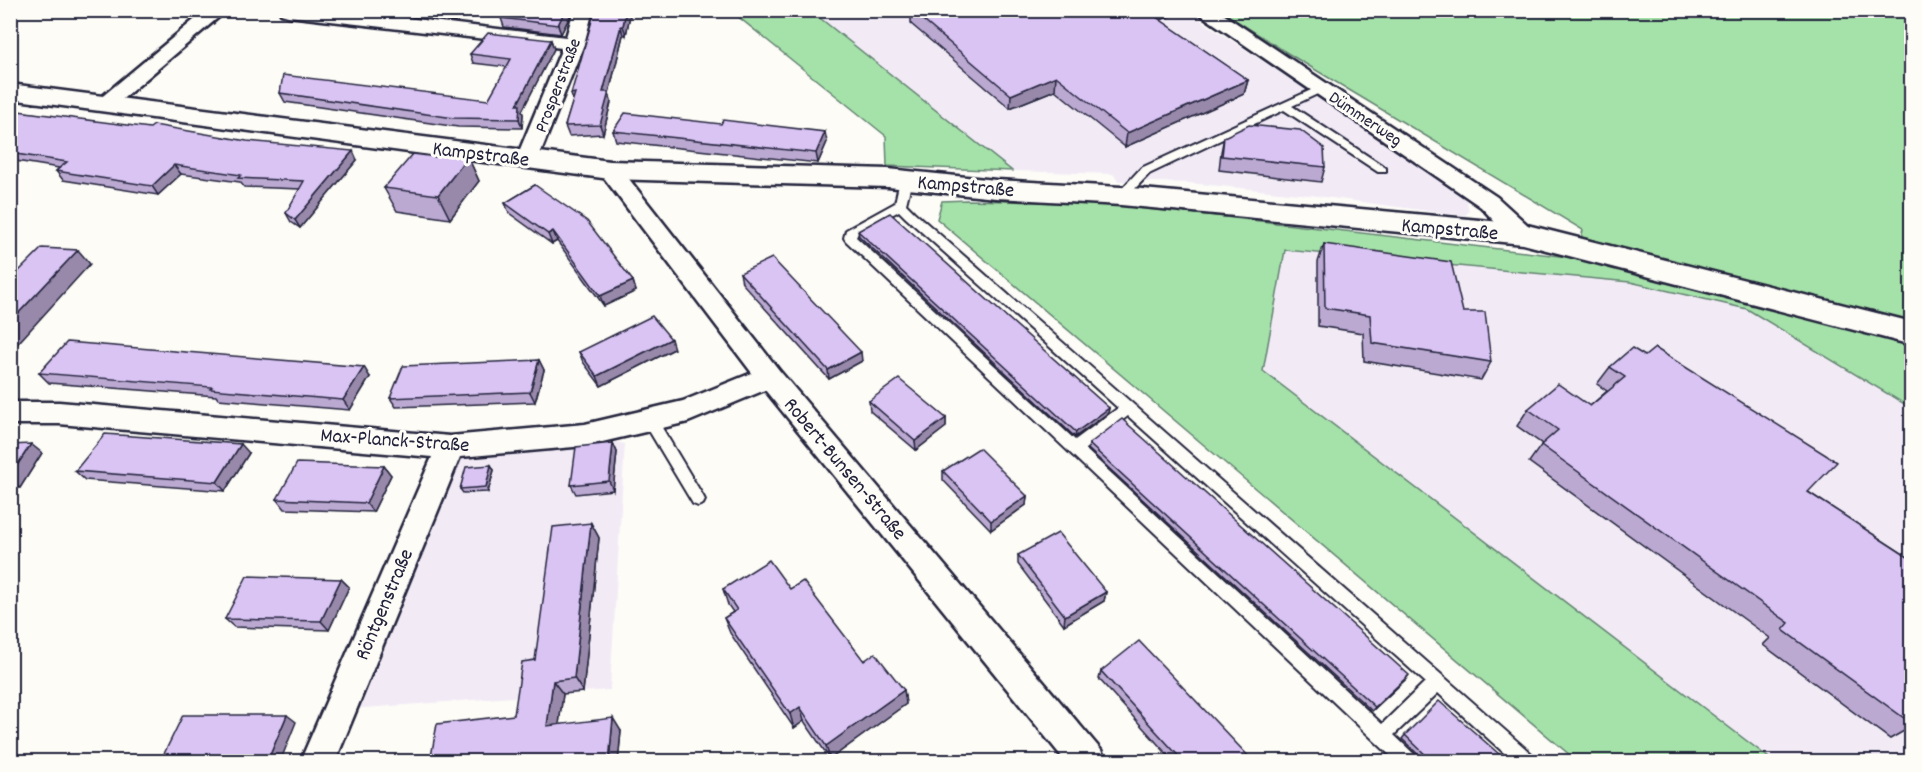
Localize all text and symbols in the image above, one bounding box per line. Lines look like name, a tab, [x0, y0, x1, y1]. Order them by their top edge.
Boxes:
street label: Prosperstraße	[530, 35, 589, 137]
street label: Dümmerweg	[1323, 86, 1406, 154]
street label: Kampstraße	[431, 135, 531, 177]
street label: Kampstraße	[916, 169, 1015, 207]
street label: Kampstraße	[1400, 212, 1499, 250]
street label: Robert-Bunsen-Straße	[775, 392, 912, 548]
street label: Max-Planck-Straße	[319, 422, 470, 462]
street label: Röntgenstraße	[349, 545, 423, 666]

